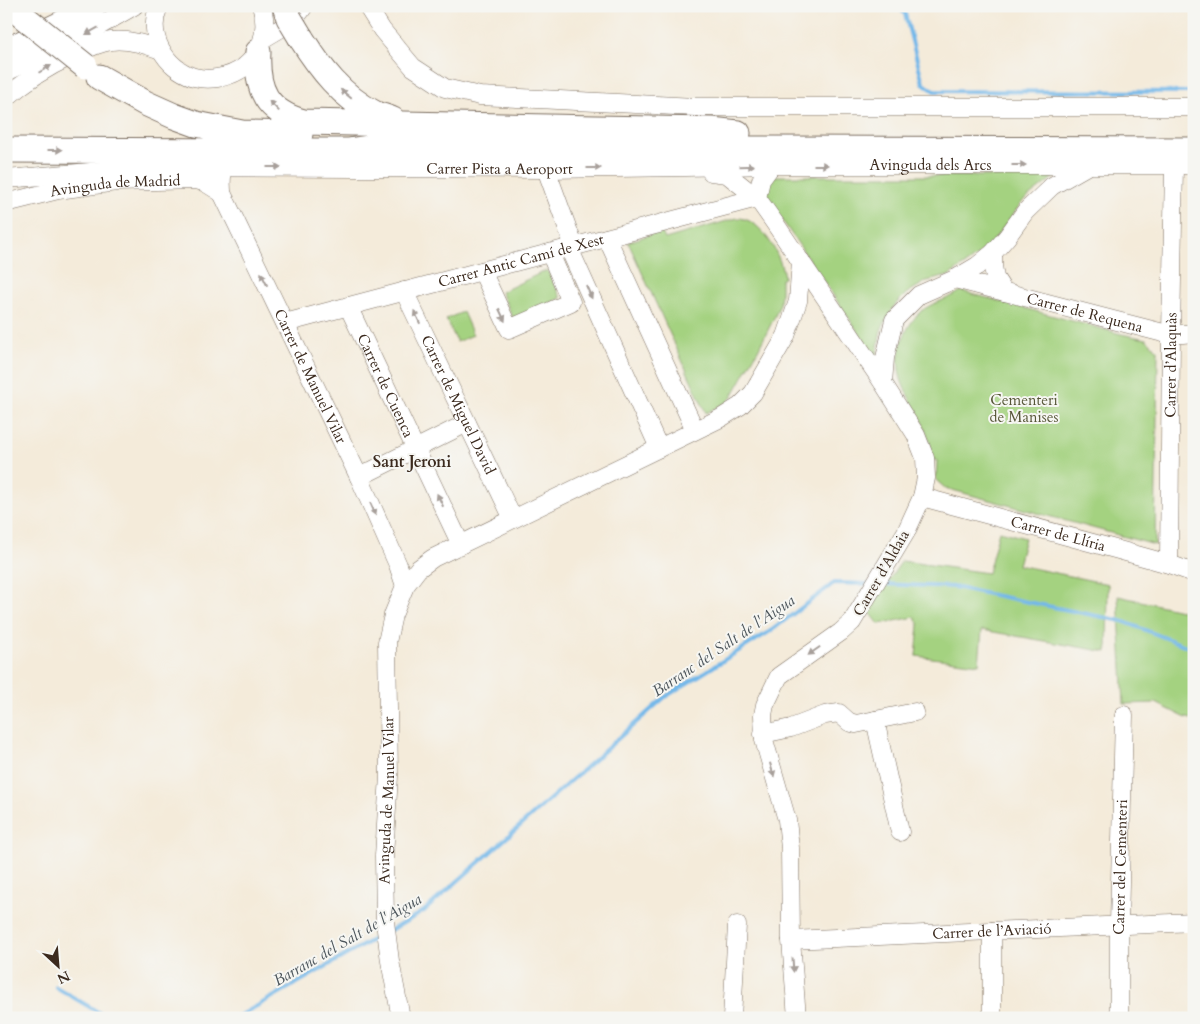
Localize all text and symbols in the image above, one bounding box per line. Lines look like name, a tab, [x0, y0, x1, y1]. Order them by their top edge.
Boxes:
one-way arrow	[85, 26, 99, 35]
one-way arrow	[39, 65, 52, 74]
one-way arrow	[341, 88, 353, 100]
one-way arrow	[268, 100, 280, 112]
one-way arrow	[47, 146, 63, 154]
street label: Avinguda dels Arcs	[870, 155, 991, 175]
street label: Carrer Pista a Aeroport	[426, 158, 573, 179]
one-way arrow	[739, 161, 755, 169]
one-way arrow	[813, 161, 829, 169]
one-way arrow	[1011, 161, 1027, 169]
one-way arrow	[266, 163, 282, 171]
one-way arrow	[586, 164, 602, 172]
street label: Avinguda de Madrid	[48, 170, 181, 202]
street label: Carrer Antic Camí de Xest	[436, 229, 606, 292]
one-way arrow	[260, 272, 268, 286]
one-way arrow	[585, 285, 593, 299]
street label: Carrer de Requena	[1024, 288, 1146, 337]
street label: Carrer de Manuel Vilar	[269, 306, 352, 447]
one-way arrow	[499, 308, 507, 322]
one-way arrow	[412, 310, 420, 324]
street label: Carrer d’Alaquàs	[1160, 312, 1181, 418]
street label: Carrer de Cuenca	[353, 330, 419, 441]
street label: Carrer de Miguel David	[416, 332, 500, 478]
park label: Cementeri de Manises	[989, 390, 1059, 427]
district label: Sant Jeroni	[373, 451, 451, 473]
one-way arrow	[435, 493, 444, 508]
one-way arrow	[370, 502, 378, 516]
street label: Carrer de Llíria	[1009, 511, 1108, 556]
street label: Carrer d’Aldaia	[848, 526, 914, 620]
water label: Barranc del Salt de l'Aigua	[648, 590, 799, 702]
one-way arrow	[807, 646, 820, 656]
street label: Avinguda de Manuel Vilar	[374, 716, 399, 885]
one-way arrow	[769, 763, 777, 778]
street label: Carrer del Cementeri	[1109, 799, 1132, 935]
water label: Barranc del Salt de l'Aigua	[269, 888, 426, 991]
street label: Carrer de l’Aviació	[932, 918, 1052, 944]
north arrow	[32, 942, 82, 992]
one-way arrow	[790, 958, 798, 974]
text: N	[54, 966, 73, 988]

